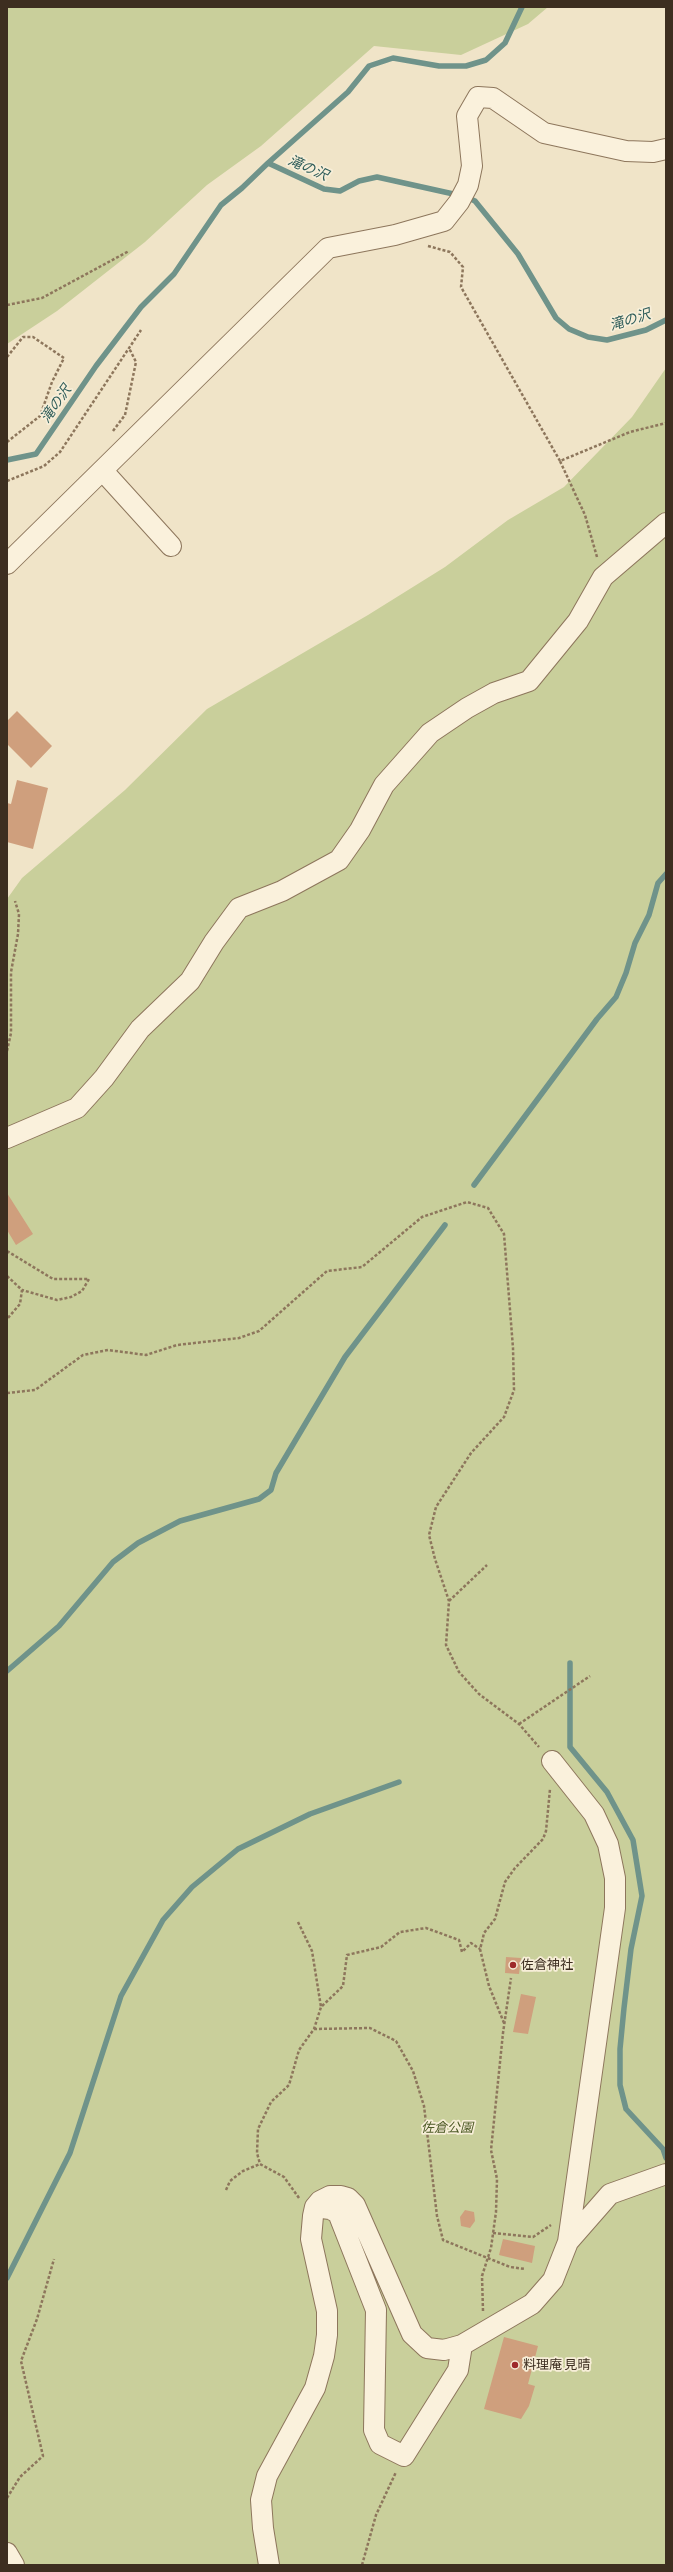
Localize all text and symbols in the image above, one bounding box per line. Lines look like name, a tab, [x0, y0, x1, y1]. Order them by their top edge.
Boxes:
water label: 滝の沢	[285, 152, 331, 184]
water label: 滝の沢	[607, 306, 653, 334]
water label: 滝の沢	[37, 382, 75, 426]
place label: 佐倉神社	[521, 1957, 573, 1973]
marker: 佐倉神社	[508, 1960, 518, 1970]
park label: 佐倉公園	[421, 2120, 473, 2136]
place label: 料理庵 見晴	[523, 2357, 590, 2373]
marker: 料理庵 見晴	[510, 2360, 520, 2370]

